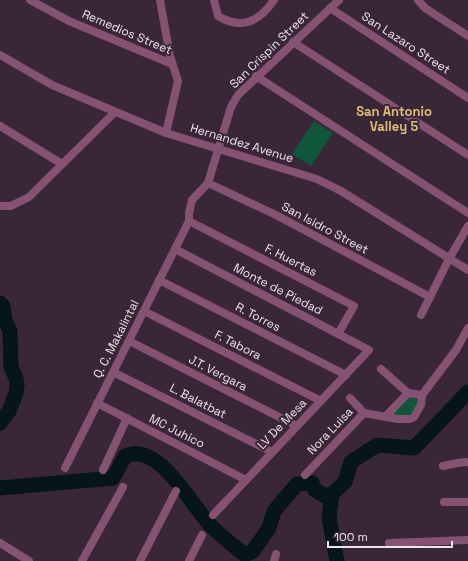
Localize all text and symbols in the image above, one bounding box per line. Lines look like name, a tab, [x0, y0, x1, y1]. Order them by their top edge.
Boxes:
street label: Remedios Street	[80, 6, 174, 58]
street label: San Crispin Street	[226, 8, 312, 92]
street label: San Lazaro Street	[359, 8, 453, 78]
district label: San Antonio Valley 5	[356, 103, 432, 135]
street label: Hernandez Avenue	[188, 120, 296, 166]
street label: San Isidro Street	[279, 198, 371, 258]
street label: F. Huertas	[262, 240, 320, 280]
street label: Monte de Piedad	[231, 260, 325, 318]
street label: Q. C. Makalintal	[89, 297, 143, 381]
street label: R. Torres	[233, 299, 283, 335]
street label: F. Tabora	[212, 326, 264, 364]
street label: J.T. Vergara	[186, 351, 250, 395]
street label: L. Balatbat	[167, 380, 229, 422]
street label: LV De Mesa	[254, 395, 310, 453]
street label: Nora Luisa	[304, 404, 357, 458]
street label: MC Juhico	[147, 410, 207, 452]
scale bar	[328, 523, 452, 549]
text: 100 m	[334, 529, 368, 545]

